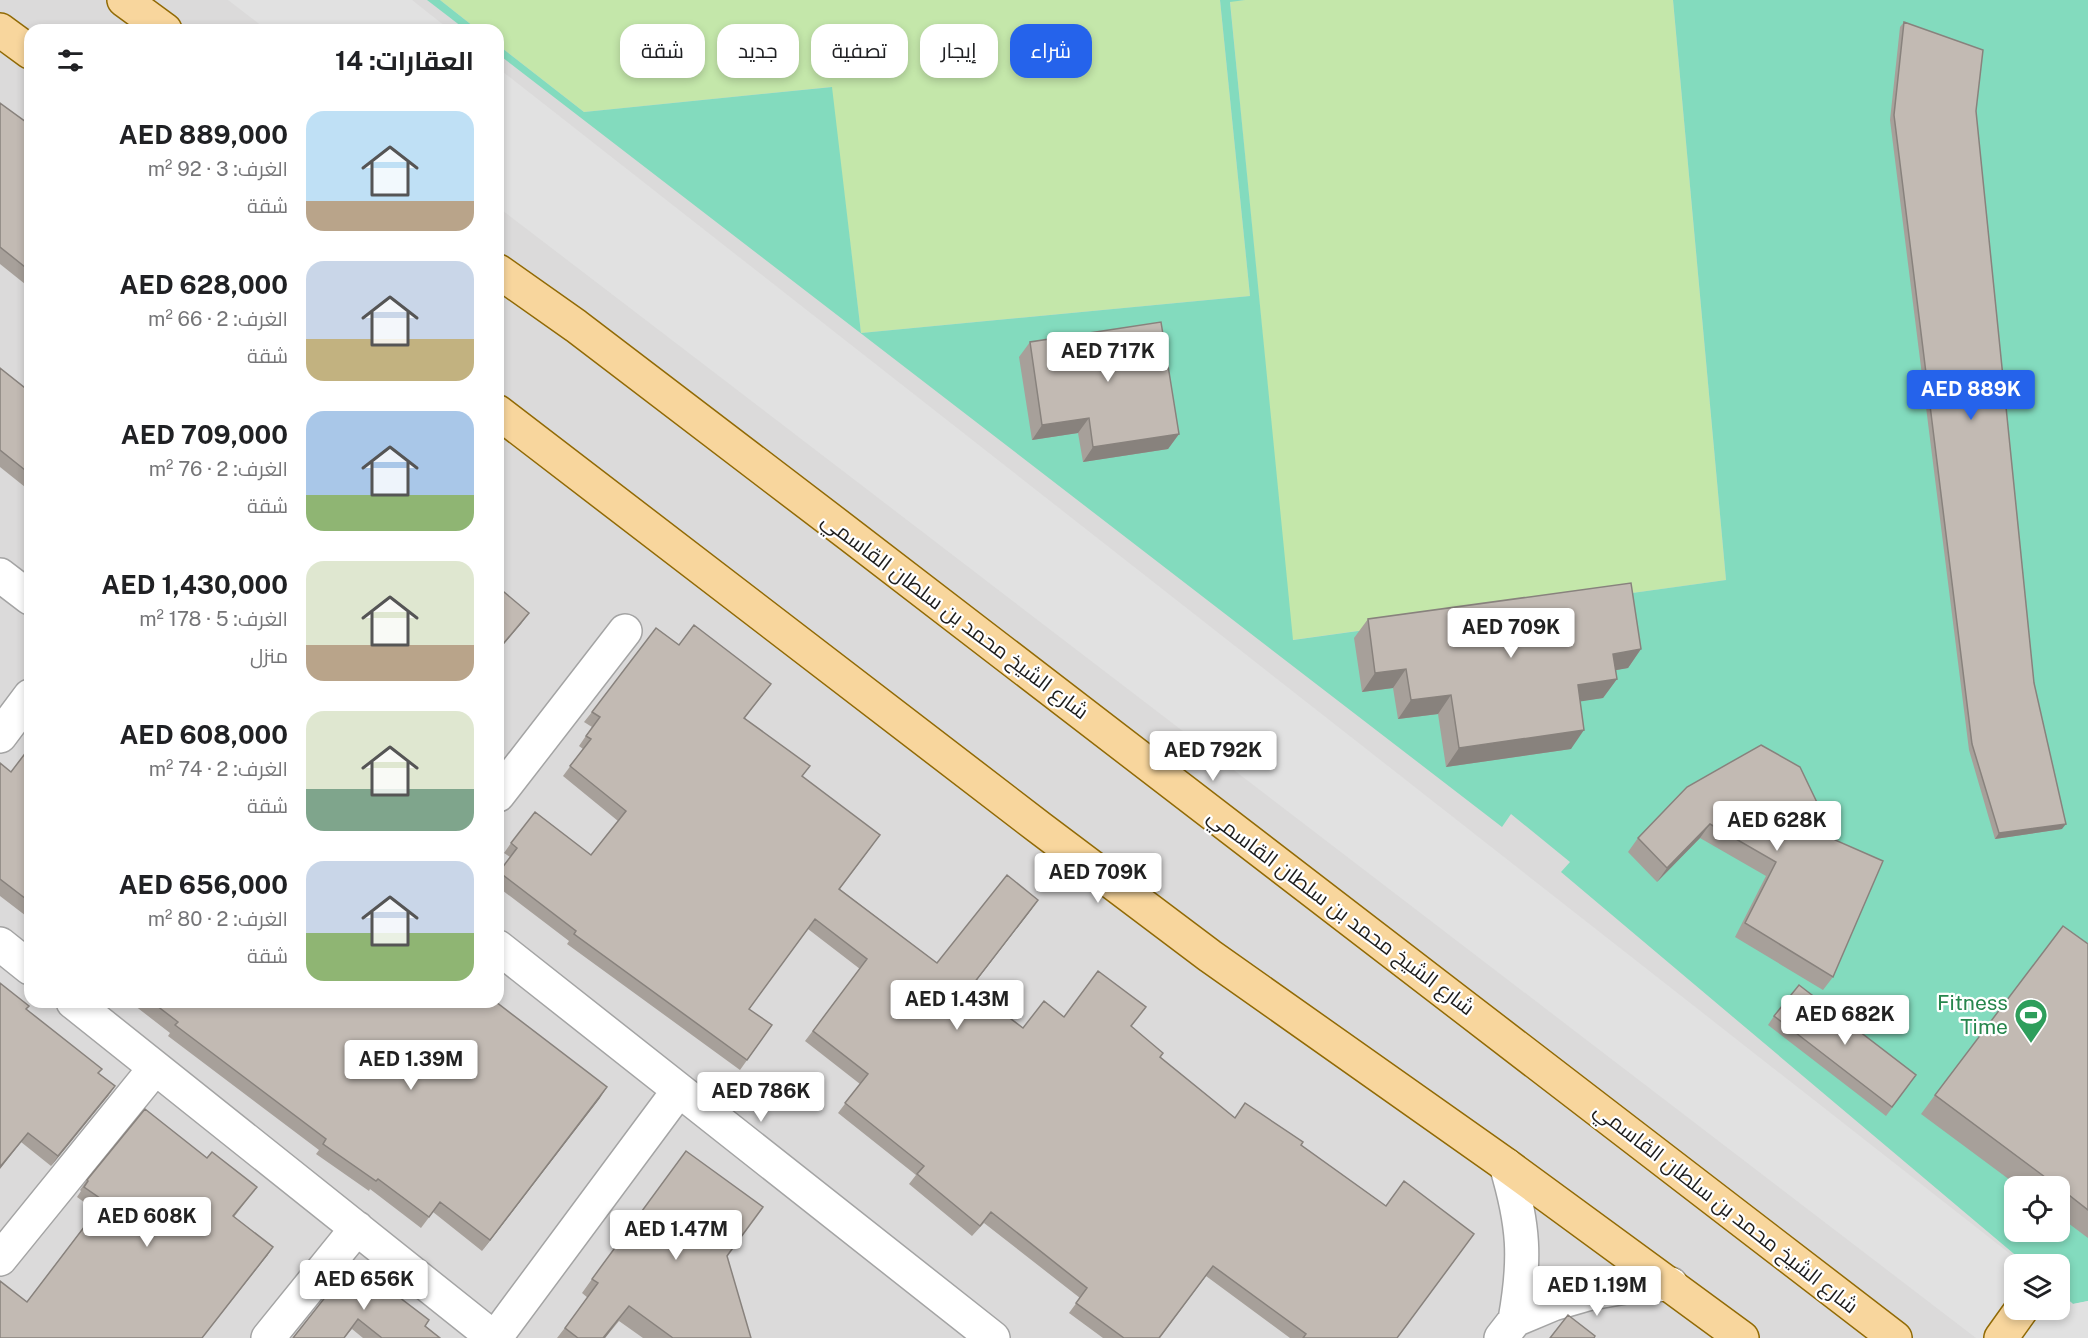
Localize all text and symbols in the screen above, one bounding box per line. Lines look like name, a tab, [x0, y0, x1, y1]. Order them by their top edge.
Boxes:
chip: شقة	[620, 24, 705, 78]
chip: جديد	[717, 24, 799, 78]
chip: تصفية	[811, 24, 908, 78]
chip: إيجار	[920, 24, 998, 78]
chip: شراء	[1010, 24, 1092, 78]
icon: filters	[54, 44, 87, 77]
text: العقارات: 14	[335, 45, 474, 76]
text: AED 889,000	[119, 119, 288, 150]
icon: home	[354, 135, 426, 207]
text: الغرف: 3 · 92 m²	[148, 157, 288, 181]
text: شقة	[247, 194, 288, 218]
text: AED 628,000	[120, 269, 288, 300]
icon: home	[354, 285, 426, 357]
text: الغرف: 2 · 66 m²	[148, 307, 288, 331]
pin: AED 717K	[1046, 332, 1170, 383]
text: AED 717K	[1061, 339, 1155, 363]
text: شقة	[247, 344, 288, 368]
pin: AED 889K	[1909, 370, 2033, 421]
text: AED 889K	[1921, 377, 2021, 401]
text: AED 709,000	[121, 419, 288, 450]
icon: home	[354, 435, 426, 507]
text: الغرف: 2 · 76 m²	[149, 457, 288, 481]
text: شقة	[247, 494, 288, 518]
street label: شارع الشيخ محمد بن سلطان القاسمي	[814, 507, 1094, 727]
text: AED 1,430,000	[101, 569, 288, 600]
icon: home	[354, 585, 426, 657]
text: الغرف: 5 · 178 m²	[139, 607, 288, 631]
pin: AED 709K	[1449, 608, 1573, 659]
text: AED 709K	[1462, 615, 1560, 639]
text: منزل	[250, 644, 288, 668]
text: AED 608,000	[119, 719, 288, 750]
pin: AED 792K	[1151, 731, 1275, 782]
icon: home	[354, 735, 426, 807]
text: AED 792K	[1164, 738, 1262, 762]
text: الغرف: 2 · 74 m²	[149, 757, 288, 781]
text: شقة	[247, 794, 288, 818]
pin: AED 628K	[1715, 801, 1839, 852]
street label: شارع الشيخ محمد بن سلطان القاسمي	[1200, 803, 1480, 1023]
text: AED 628K	[1727, 808, 1827, 832]
pin: AED 709K	[1036, 853, 1160, 904]
text: AED 709K	[1049, 860, 1147, 884]
text: AED 656,000	[119, 869, 288, 900]
icon: home	[354, 885, 426, 957]
text: الغرف: 2 · 80 m²	[148, 907, 288, 931]
text: شقة	[247, 944, 288, 968]
pin: AED 1.43M	[888, 980, 1026, 1031]
text: AED 1.43M	[905, 987, 1009, 1011]
place label: Fitness Time	[1937, 990, 2008, 1039]
pin: AED 682K	[1783, 995, 1907, 1046]
sports icon: Fitness Time	[2013, 997, 2049, 1044]
text: AED 682K	[1795, 1002, 1895, 1026]
pin: AED 1.39M	[342, 1040, 480, 1091]
text: AED 1.39M	[359, 1047, 463, 1071]
pin: AED 786K	[699, 1072, 823, 1123]
text: AED 786K	[711, 1079, 811, 1103]
street label: شارع الشيخ محمد بن سلطان القاسمي	[1587, 1097, 1863, 1321]
map controls	[2004, 1176, 2070, 1320]
button: locate	[2004, 1176, 2070, 1242]
pin: AED 608K	[85, 1197, 209, 1248]
text: AED 608K	[97, 1204, 197, 1228]
pin: AED 1.47M	[607, 1210, 745, 1261]
text: AED 1.47M	[624, 1217, 728, 1241]
button: layers	[2004, 1254, 2070, 1320]
pin: AED 656K	[302, 1260, 426, 1311]
pin: AED 1.19M	[1528, 1266, 1666, 1317]
text: AED 656K	[314, 1267, 414, 1291]
text: AED 1.19M	[1547, 1273, 1647, 1297]

